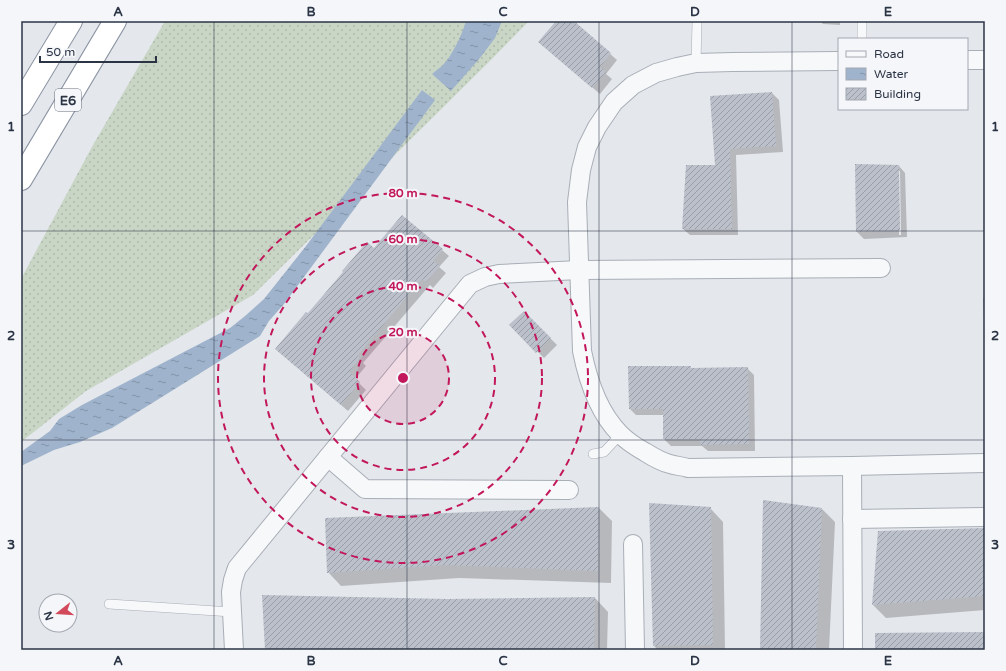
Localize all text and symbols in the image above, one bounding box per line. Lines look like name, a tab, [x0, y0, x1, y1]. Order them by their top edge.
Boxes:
text: A	[113, 4, 123, 20]
text: B	[306, 4, 316, 20]
text: C	[498, 4, 508, 20]
text: D	[690, 4, 700, 20]
text: E	[884, 4, 892, 20]
scale bar	[40, 38, 156, 64]
legend	[838, 38, 968, 110]
text: 50 m	[46, 45, 75, 59]
text: Road	[874, 47, 904, 61]
text: Water	[874, 67, 909, 81]
text: Building	[874, 87, 921, 101]
road number: E6	[55, 89, 81, 111]
text: 1	[7, 119, 15, 135]
text: 1	[991, 119, 999, 135]
text: 80 m	[388, 186, 418, 200]
text: 60 m	[388, 232, 418, 246]
text: 40 m	[388, 279, 418, 293]
text: 20 m	[388, 325, 418, 339]
text: 2	[7, 328, 15, 344]
text: 2	[991, 328, 999, 344]
centre of rings	[396, 371, 410, 385]
text: 3	[7, 537, 15, 553]
text: 3	[991, 537, 999, 553]
north arrow	[38, 593, 78, 633]
text: N	[41, 610, 56, 622]
text: A	[113, 653, 123, 669]
text: B	[306, 653, 316, 669]
text: C	[498, 653, 508, 669]
text: D	[690, 653, 700, 669]
text: E	[884, 653, 892, 669]

